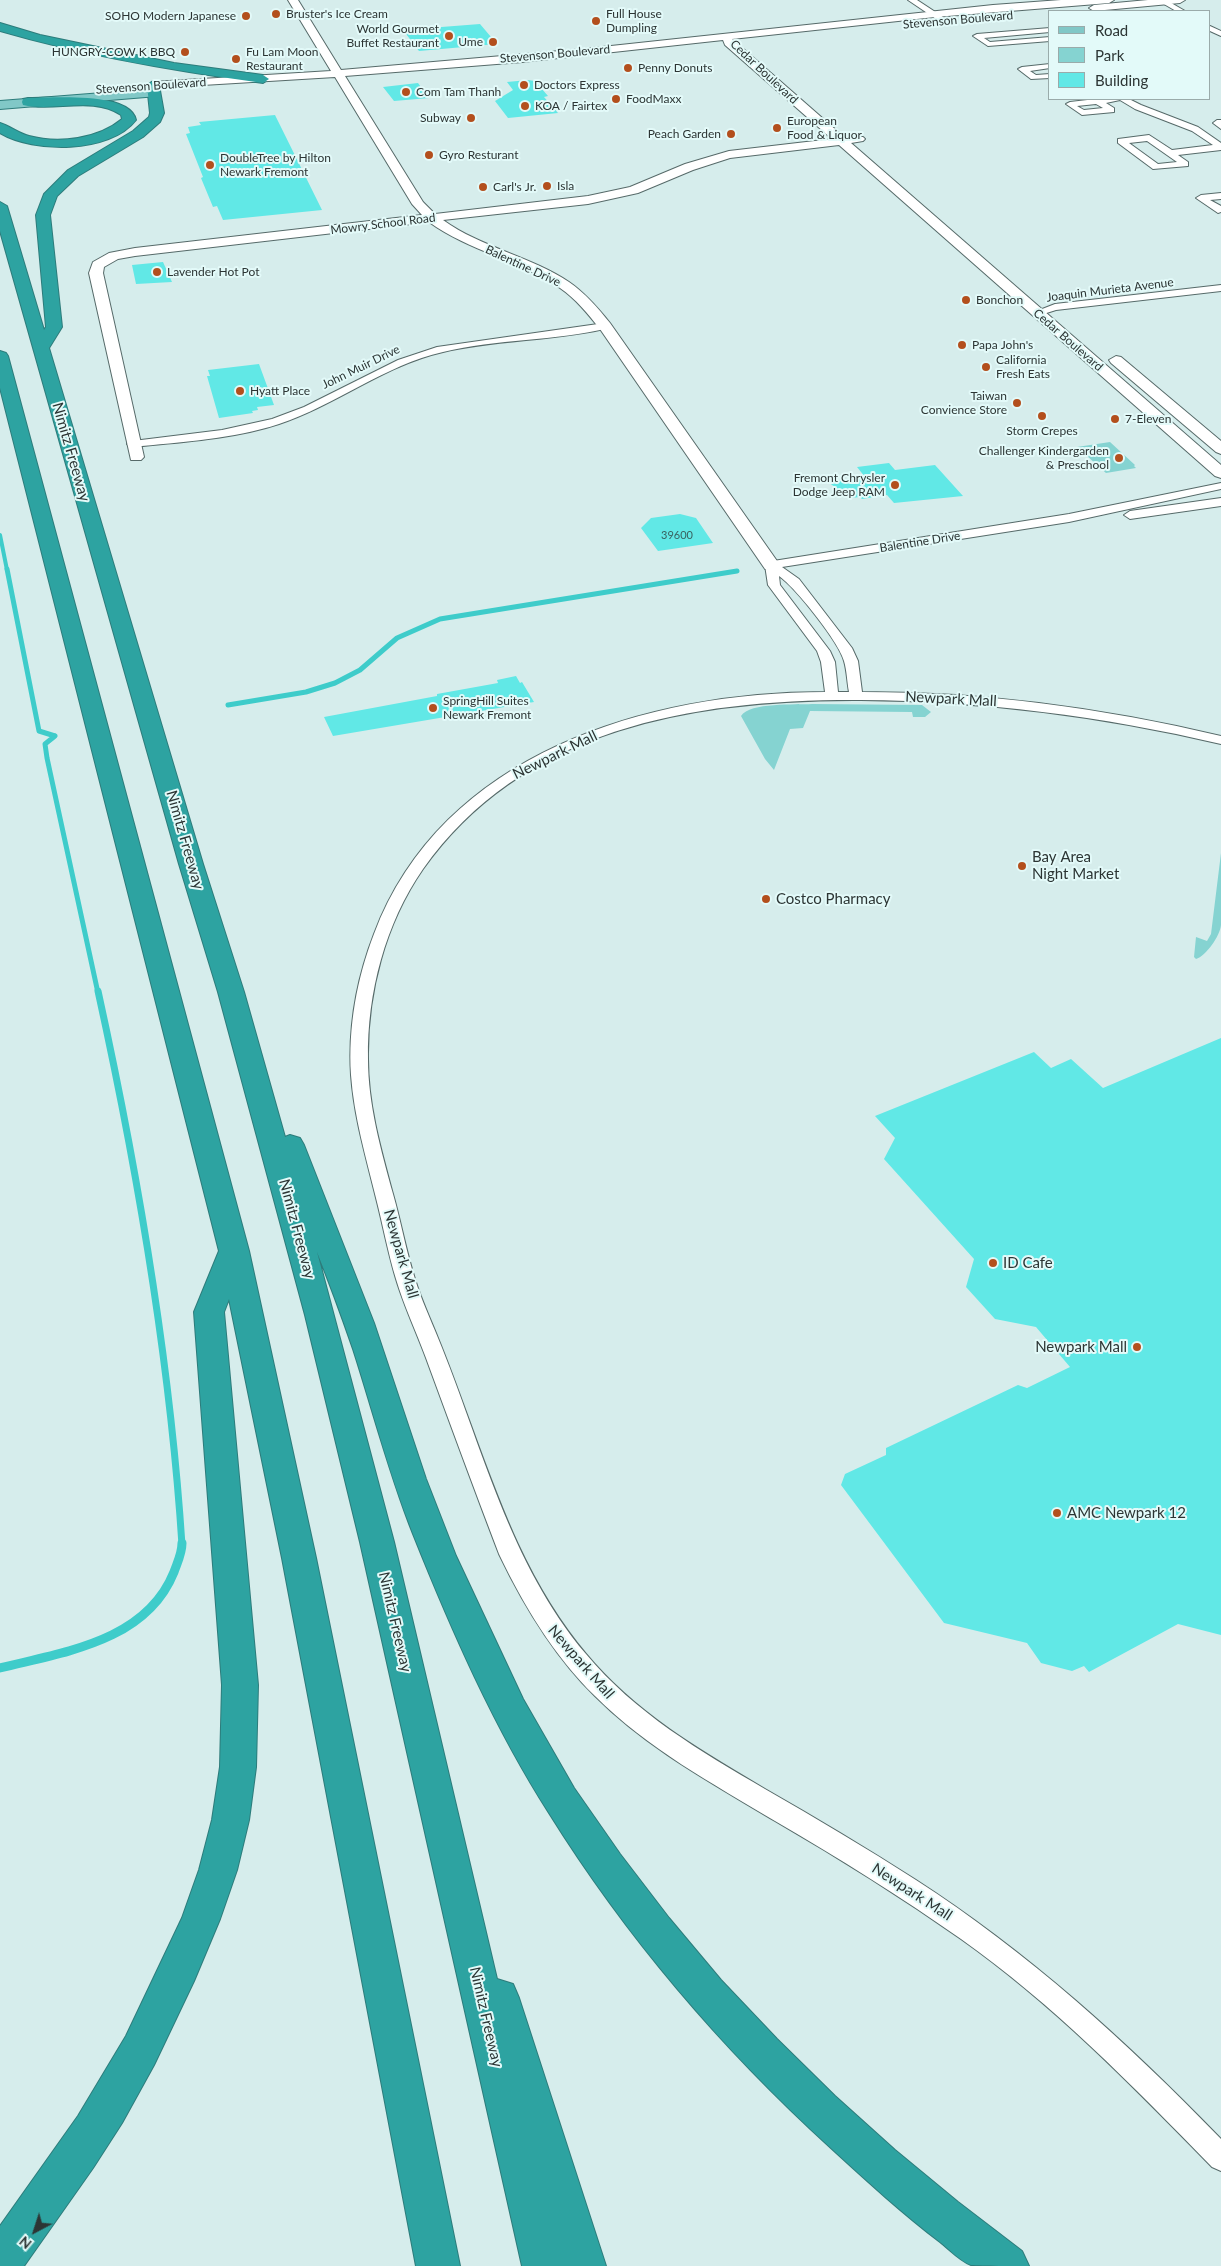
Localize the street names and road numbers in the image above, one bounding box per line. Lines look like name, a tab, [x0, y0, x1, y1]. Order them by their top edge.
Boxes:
street label: Stevenson Boulevard	[902, 8, 1014, 32]
street label: Cedar Boulevard	[727, 37, 801, 107]
street label: Stevenson Boulevard	[499, 42, 611, 66]
street label: Stevenson Boulevard	[95, 75, 207, 97]
street label: Mowry School Road	[330, 210, 436, 238]
street label: Balentine Drive	[483, 242, 563, 290]
street label: Joaquin Murieta Avenue	[1046, 275, 1174, 305]
street label: Cedar Boulevard	[1030, 306, 1106, 374]
street label: John Muir Drive	[320, 342, 402, 392]
street label: Nimitz Freeway	[48, 400, 94, 504]
street label: Balentine Drive	[879, 529, 961, 555]
street label: Newpark Mall	[905, 688, 997, 710]
street label: Newpark Mall	[510, 727, 600, 783]
street label: Nimitz Freeway	[162, 788, 208, 892]
street label: Nimitz Freeway	[275, 1177, 319, 1281]
street label: Newpark Mall	[380, 1207, 422, 1301]
street label: Nimitz Freeway	[375, 1570, 415, 1674]
street label: Newpark Mall	[544, 1621, 618, 1703]
street label: Newpark Mall	[869, 1859, 955, 1925]
street label: Nimitz Freeway	[466, 1965, 506, 2069]

